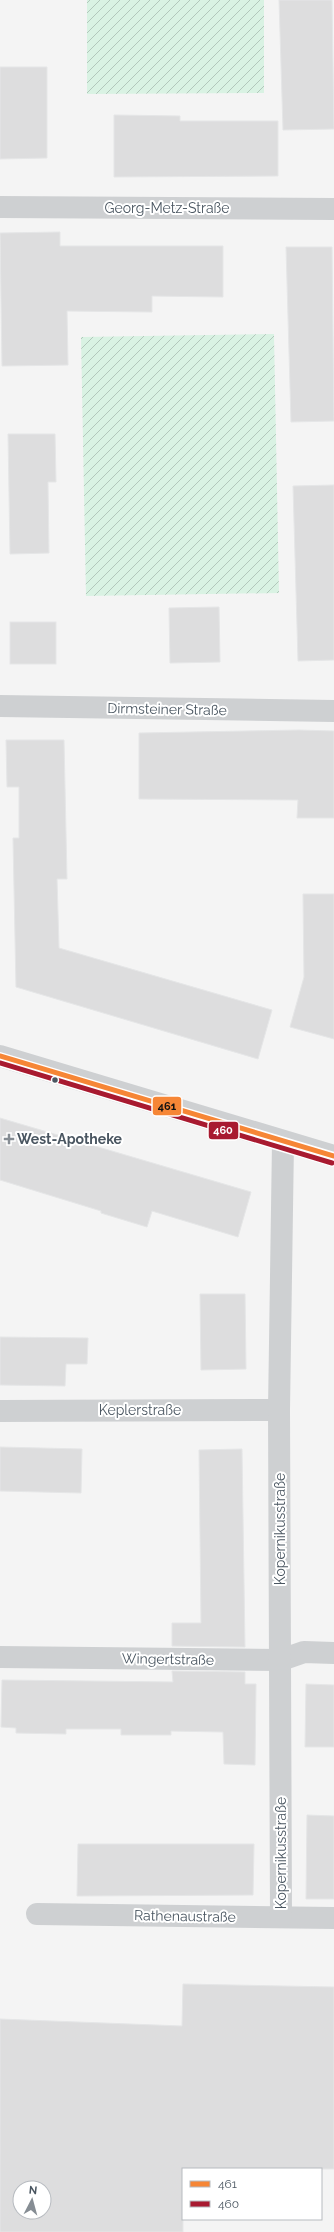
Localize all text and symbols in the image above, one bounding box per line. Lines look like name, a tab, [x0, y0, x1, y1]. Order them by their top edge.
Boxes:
street label: Georg-Metz-Straße	[105, 200, 229, 216]
street label: Dirmsteiner Straße	[107, 700, 227, 718]
unlabelled marker	[50, 1075, 60, 1085]
line badge: 461	[152, 1096, 182, 1116]
text: 461	[158, 1100, 177, 1113]
line badge: 460	[208, 1121, 239, 1140]
text: 460	[213, 1124, 233, 1137]
place label: West-Apotheke	[17, 1131, 123, 1147]
marker: West-Apotheke	[4, 1134, 14, 1144]
street label: Keplerstraße	[99, 1402, 181, 1418]
street label: Kopernikusstraße	[272, 1473, 288, 1585]
street label: Wingertstraße	[122, 1650, 214, 1668]
street label: Kopernikusstraße	[273, 1797, 289, 1909]
street label: Rathenaustraße	[134, 1907, 236, 1925]
legend	[182, 2168, 322, 2220]
text: 461	[218, 2177, 237, 2191]
north arrow	[12, 2180, 52, 2220]
text: N	[28, 2184, 38, 2197]
text: 460	[218, 2197, 239, 2211]

